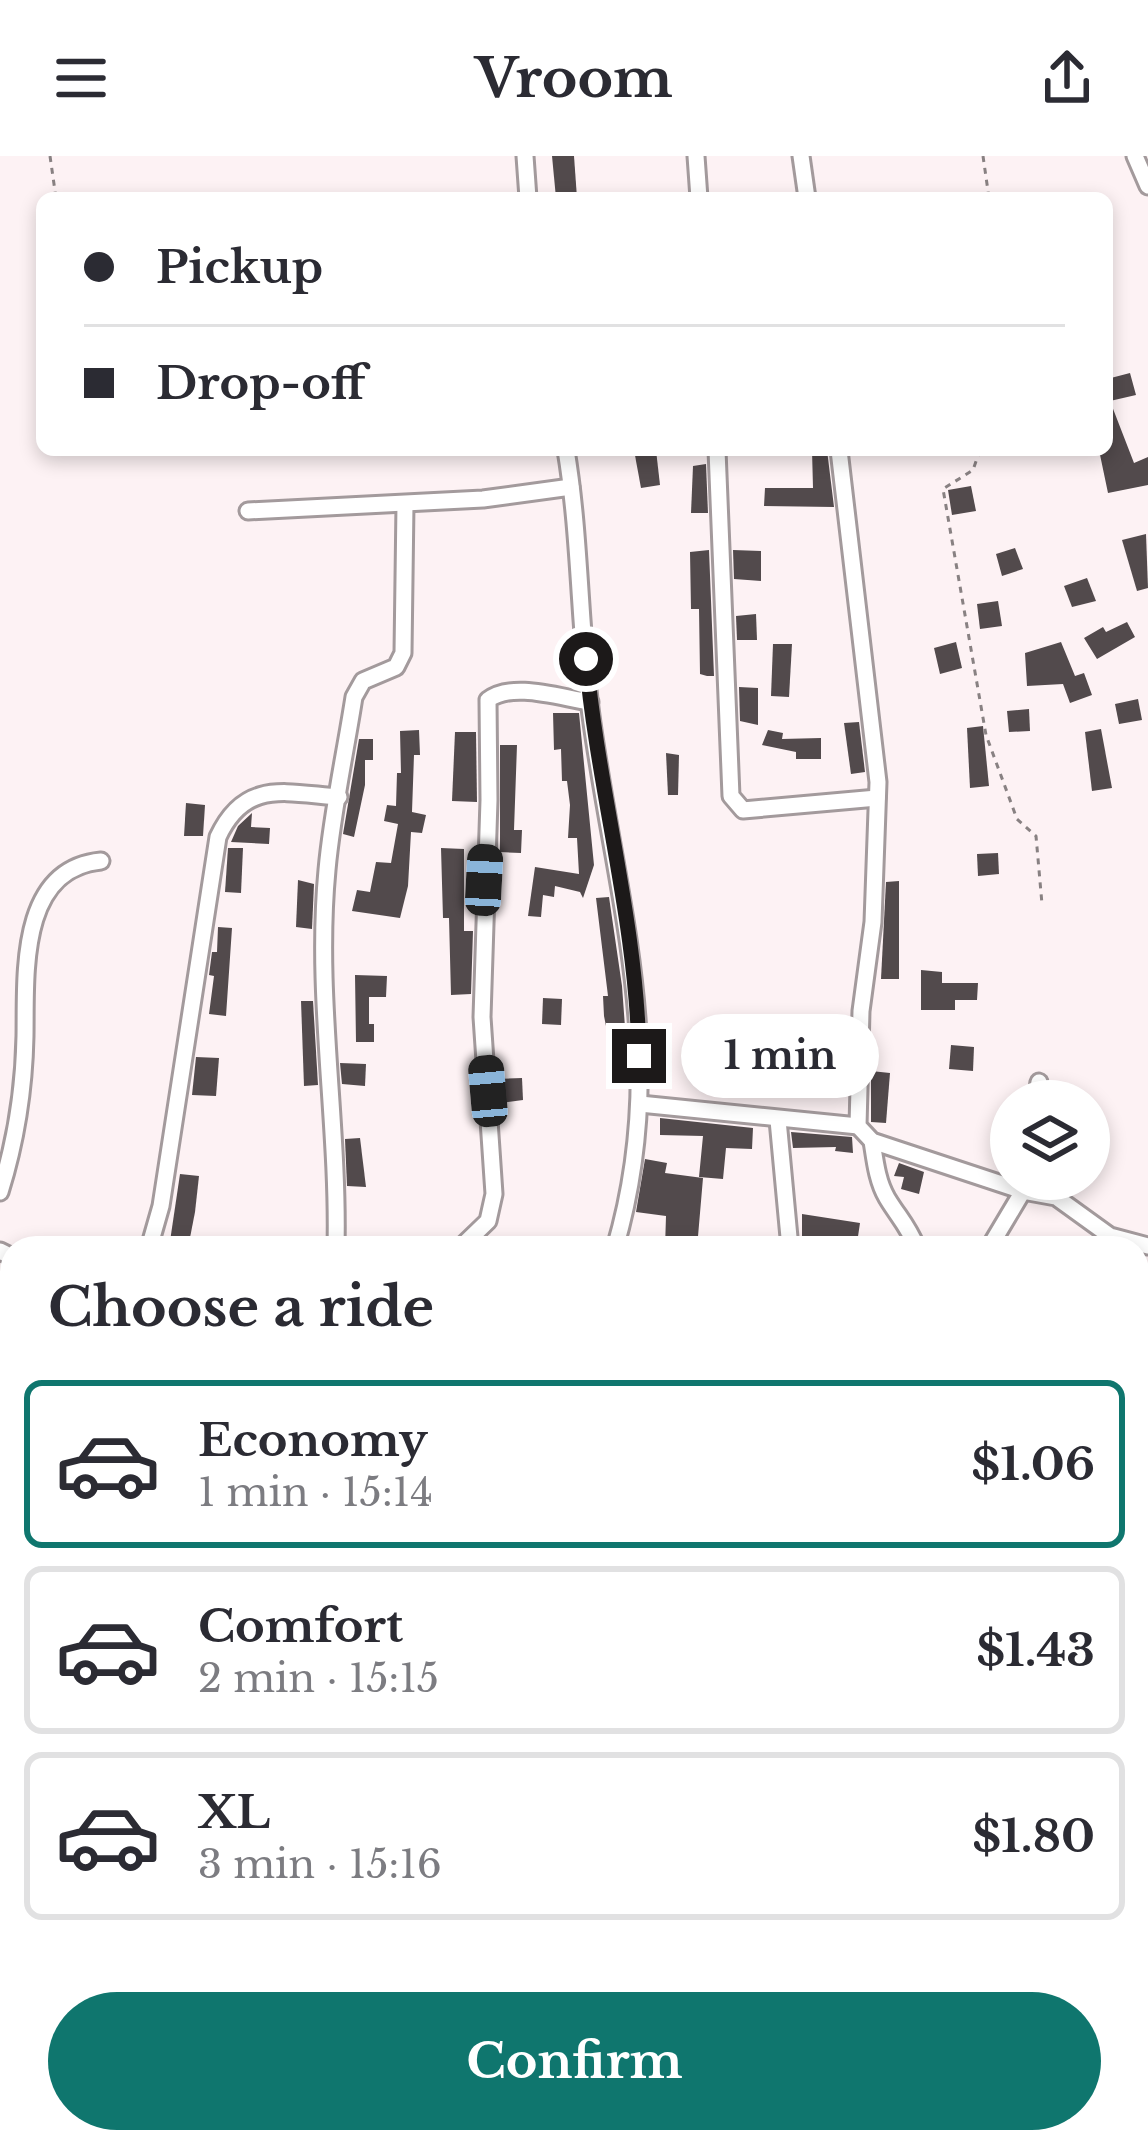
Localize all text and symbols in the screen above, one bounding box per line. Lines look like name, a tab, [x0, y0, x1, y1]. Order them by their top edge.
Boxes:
icon: menu	[48, 45, 114, 111]
text: Vroom	[475, 45, 673, 112]
icon: share	[1034, 45, 1100, 111]
text: Pickup	[156, 239, 323, 295]
text: Drop-off	[156, 355, 366, 411]
route start	[559, 632, 613, 686]
car	[464, 843, 504, 917]
callout: 1 min	[681, 1014, 879, 1098]
route end	[612, 1029, 666, 1083]
text: 1 min	[724, 1031, 836, 1080]
car	[467, 1054, 509, 1128]
map controls	[990, 1080, 1110, 1200]
button: layers	[990, 1080, 1110, 1200]
text: Choose a ride	[48, 1274, 434, 1341]
icon: car	[54, 1410, 162, 1518]
text: Economy	[198, 1412, 428, 1468]
text: $1.06	[971, 1436, 1095, 1492]
text: 1 min · 15:14	[198, 1468, 433, 1517]
icon: car	[54, 1596, 162, 1704]
text: Comfort	[198, 1598, 403, 1654]
text: $1.43	[976, 1622, 1095, 1678]
text: 2 min · 15:15	[198, 1654, 439, 1703]
icon: car	[54, 1782, 162, 1890]
text: XL	[198, 1784, 270, 1840]
text: $1.80	[972, 1808, 1095, 1864]
text: 3 min · 15:16	[198, 1840, 442, 1889]
button: Confirm	[48, 1992, 1101, 2130]

